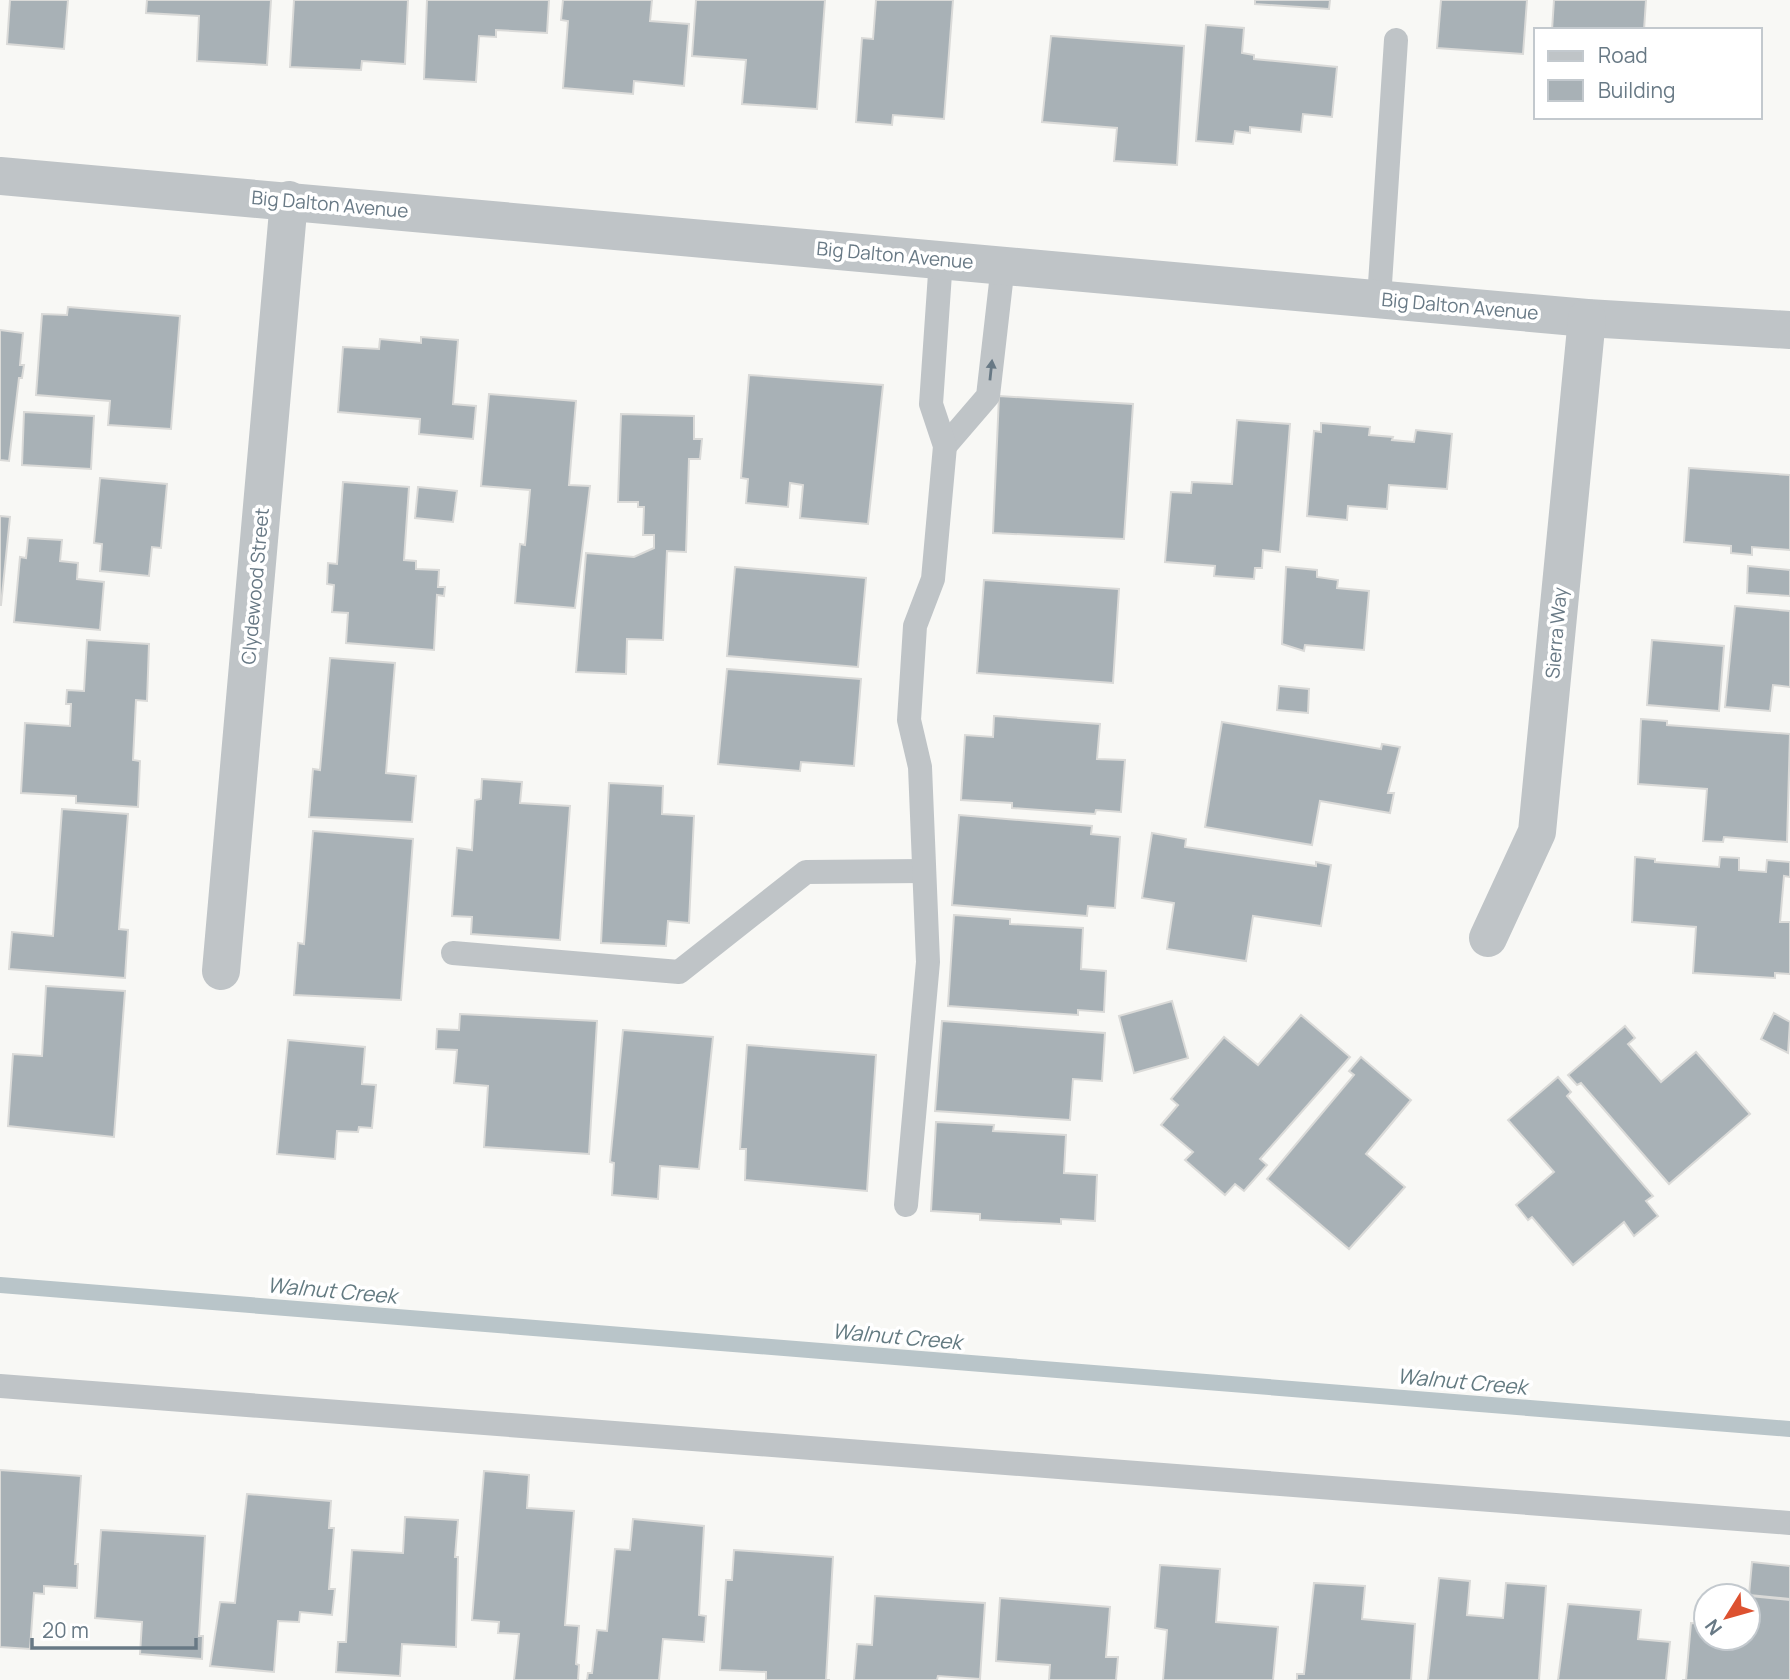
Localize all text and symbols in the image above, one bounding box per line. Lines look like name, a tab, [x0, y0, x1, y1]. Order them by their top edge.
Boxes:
legend	[1534, 28, 1762, 119]
text: Road	[1598, 41, 1648, 69]
text: Building	[1598, 76, 1675, 104]
street label: Big Dalton Avenue	[250, 184, 410, 224]
street label: Big Dalton Avenue	[815, 235, 975, 275]
street label: Big Dalton Avenue	[1380, 286, 1540, 326]
one-way arrow	[986, 359, 997, 381]
street label: Clydewood Street	[235, 507, 275, 665]
street label: Sierra Way	[1539, 586, 1573, 680]
water label: Walnut Creek	[266, 1270, 401, 1310]
water label: Walnut Creek	[831, 1316, 966, 1356]
water label: Walnut Creek	[1396, 1361, 1531, 1401]
north arrow	[1692, 1582, 1762, 1652]
scale bar	[32, 1606, 196, 1650]
text: N	[1699, 1614, 1728, 1641]
text: 20 m	[42, 1616, 89, 1644]

